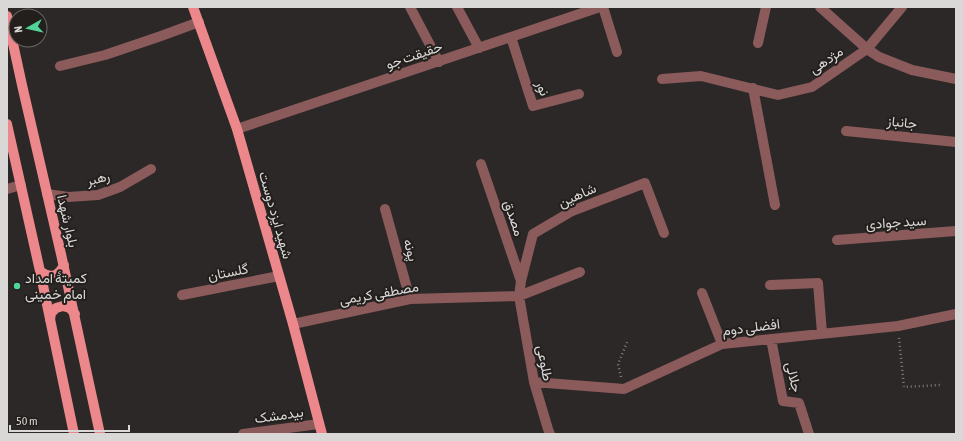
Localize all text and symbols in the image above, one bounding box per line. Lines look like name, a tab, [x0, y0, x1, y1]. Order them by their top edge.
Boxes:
north arrow	[8, 8, 48, 48]
text: N	[12, 25, 24, 33]
street label: حقیقت جو	[384, 38, 445, 73]
street label: مژدهی	[806, 43, 847, 78]
street label: نور	[531, 77, 553, 98]
street label: جانباز	[885, 112, 918, 133]
street label: رهبر	[84, 167, 112, 190]
street label: شهید ایزد دوست	[255, 169, 296, 261]
street label: شاهین	[555, 180, 599, 211]
street label: بلوار شهدا	[53, 193, 82, 249]
street label: مصدق	[500, 198, 528, 238]
street label: سید جوادی	[865, 212, 927, 233]
street label: پونه	[398, 237, 422, 264]
street label: گلستان	[206, 260, 250, 285]
place label: کمیتهٔ امداد امام خمینی	[25, 270, 87, 303]
street label: مصطفی کریمی	[338, 278, 420, 309]
marker: کمیتهٔ امداد امام خمینی	[12, 281, 22, 291]
street label: افضلی دوم	[721, 316, 781, 339]
street label: طلوعی	[533, 344, 556, 382]
street label: جلالی	[782, 360, 806, 394]
street label: بیدمشک	[254, 404, 305, 427]
scale bar	[10, 407, 129, 433]
text: 50 m	[16, 414, 38, 428]

